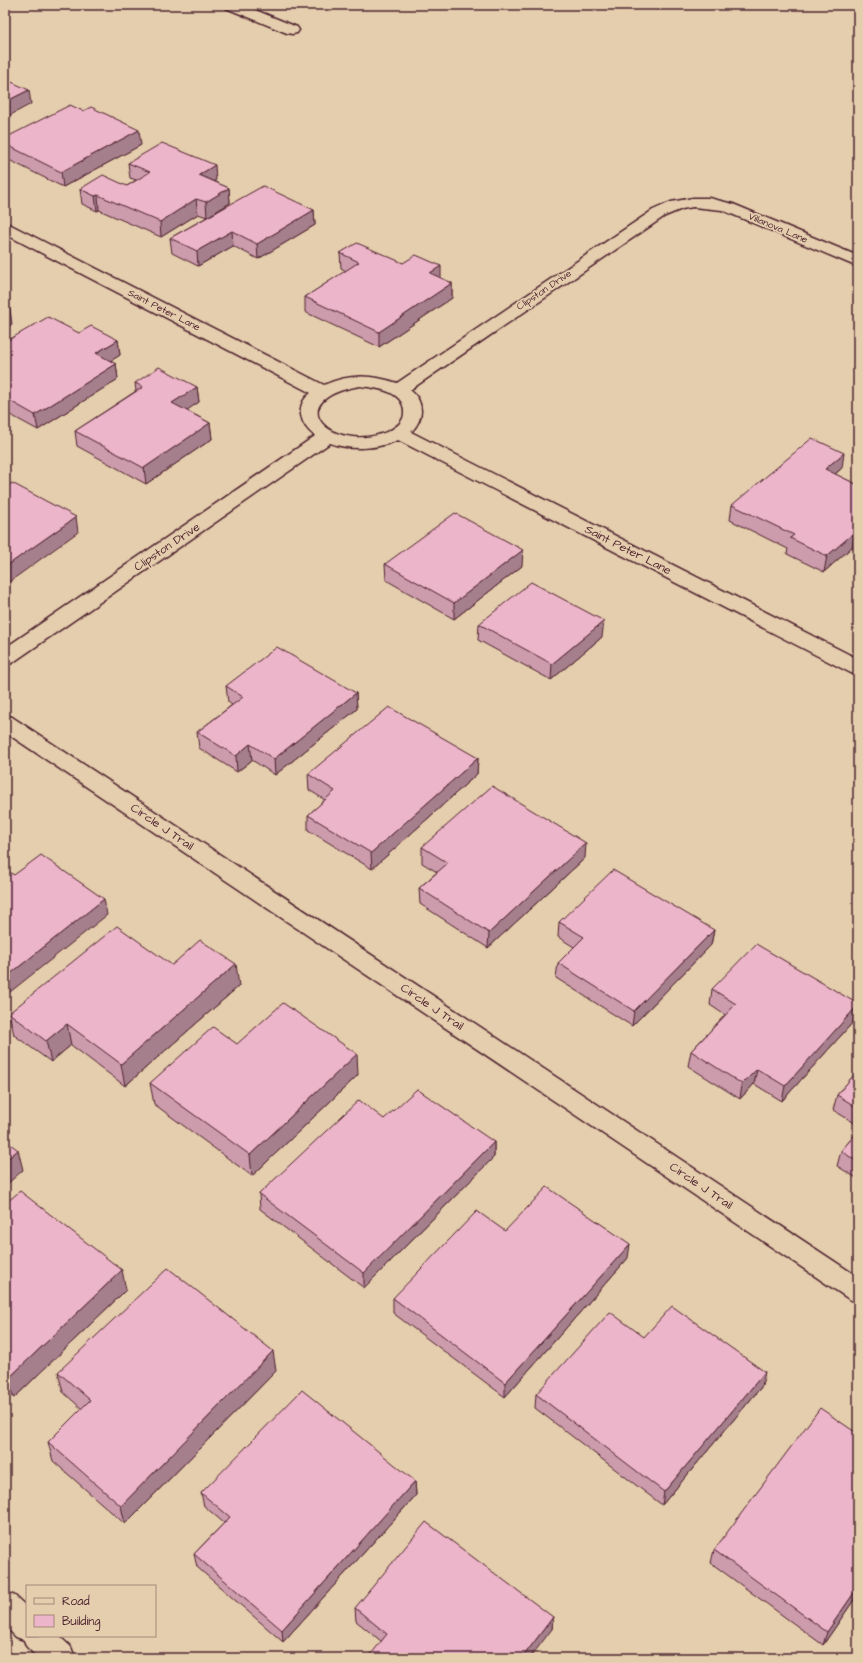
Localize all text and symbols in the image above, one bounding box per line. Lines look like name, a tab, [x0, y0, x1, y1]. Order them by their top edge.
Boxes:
street label: Villanova Lane	[746, 209, 810, 247]
street label: Clipston Drive	[514, 266, 575, 314]
street label: Saint Peter Lane	[126, 286, 203, 334]
street label: Clipston Drive	[131, 518, 204, 575]
street label: Saint Peter Lane	[582, 521, 675, 579]
street label: Circle J Trail	[127, 800, 197, 854]
street label: Circle J Trail	[397, 980, 467, 1034]
street label: Circle J Trail	[666, 1159, 736, 1213]
legend	[26, 1585, 156, 1637]
text: Road	[62, 1593, 90, 1610]
text: Building	[62, 1613, 100, 1631]

